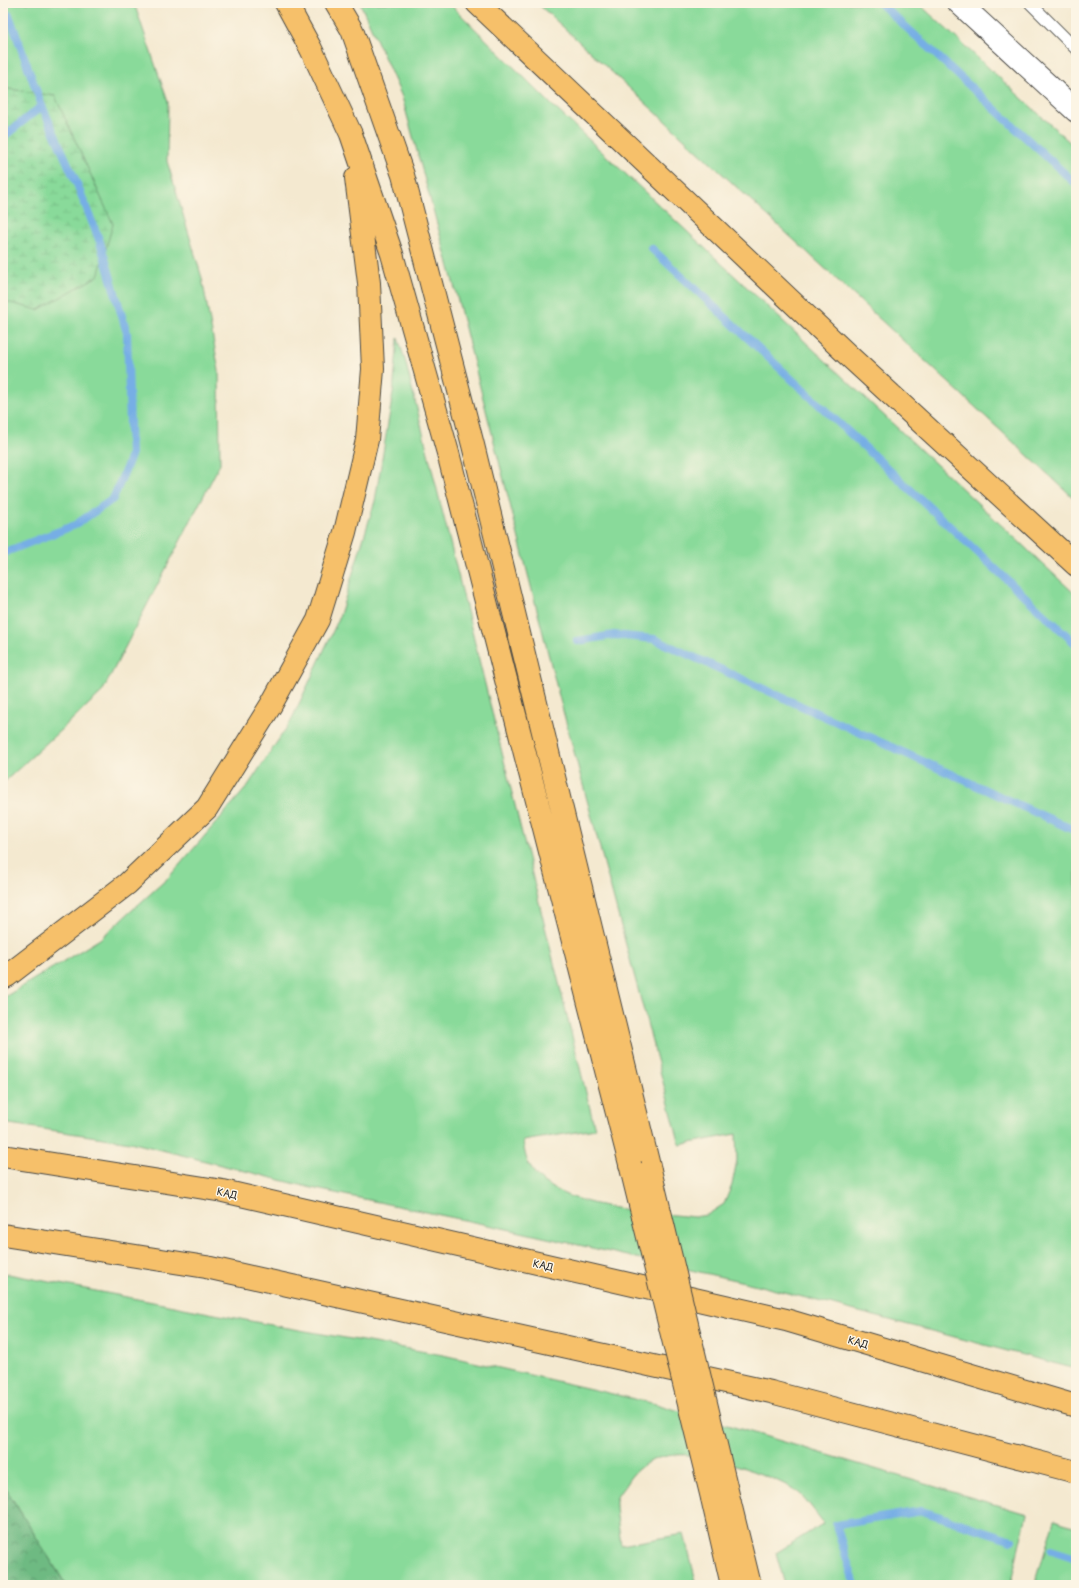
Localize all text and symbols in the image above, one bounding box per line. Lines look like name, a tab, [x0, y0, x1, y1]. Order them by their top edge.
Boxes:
street label: КАД	[216, 1185, 238, 1202]
street label: КАД	[532, 1257, 555, 1274]
street label: КАД	[846, 1333, 870, 1352]

